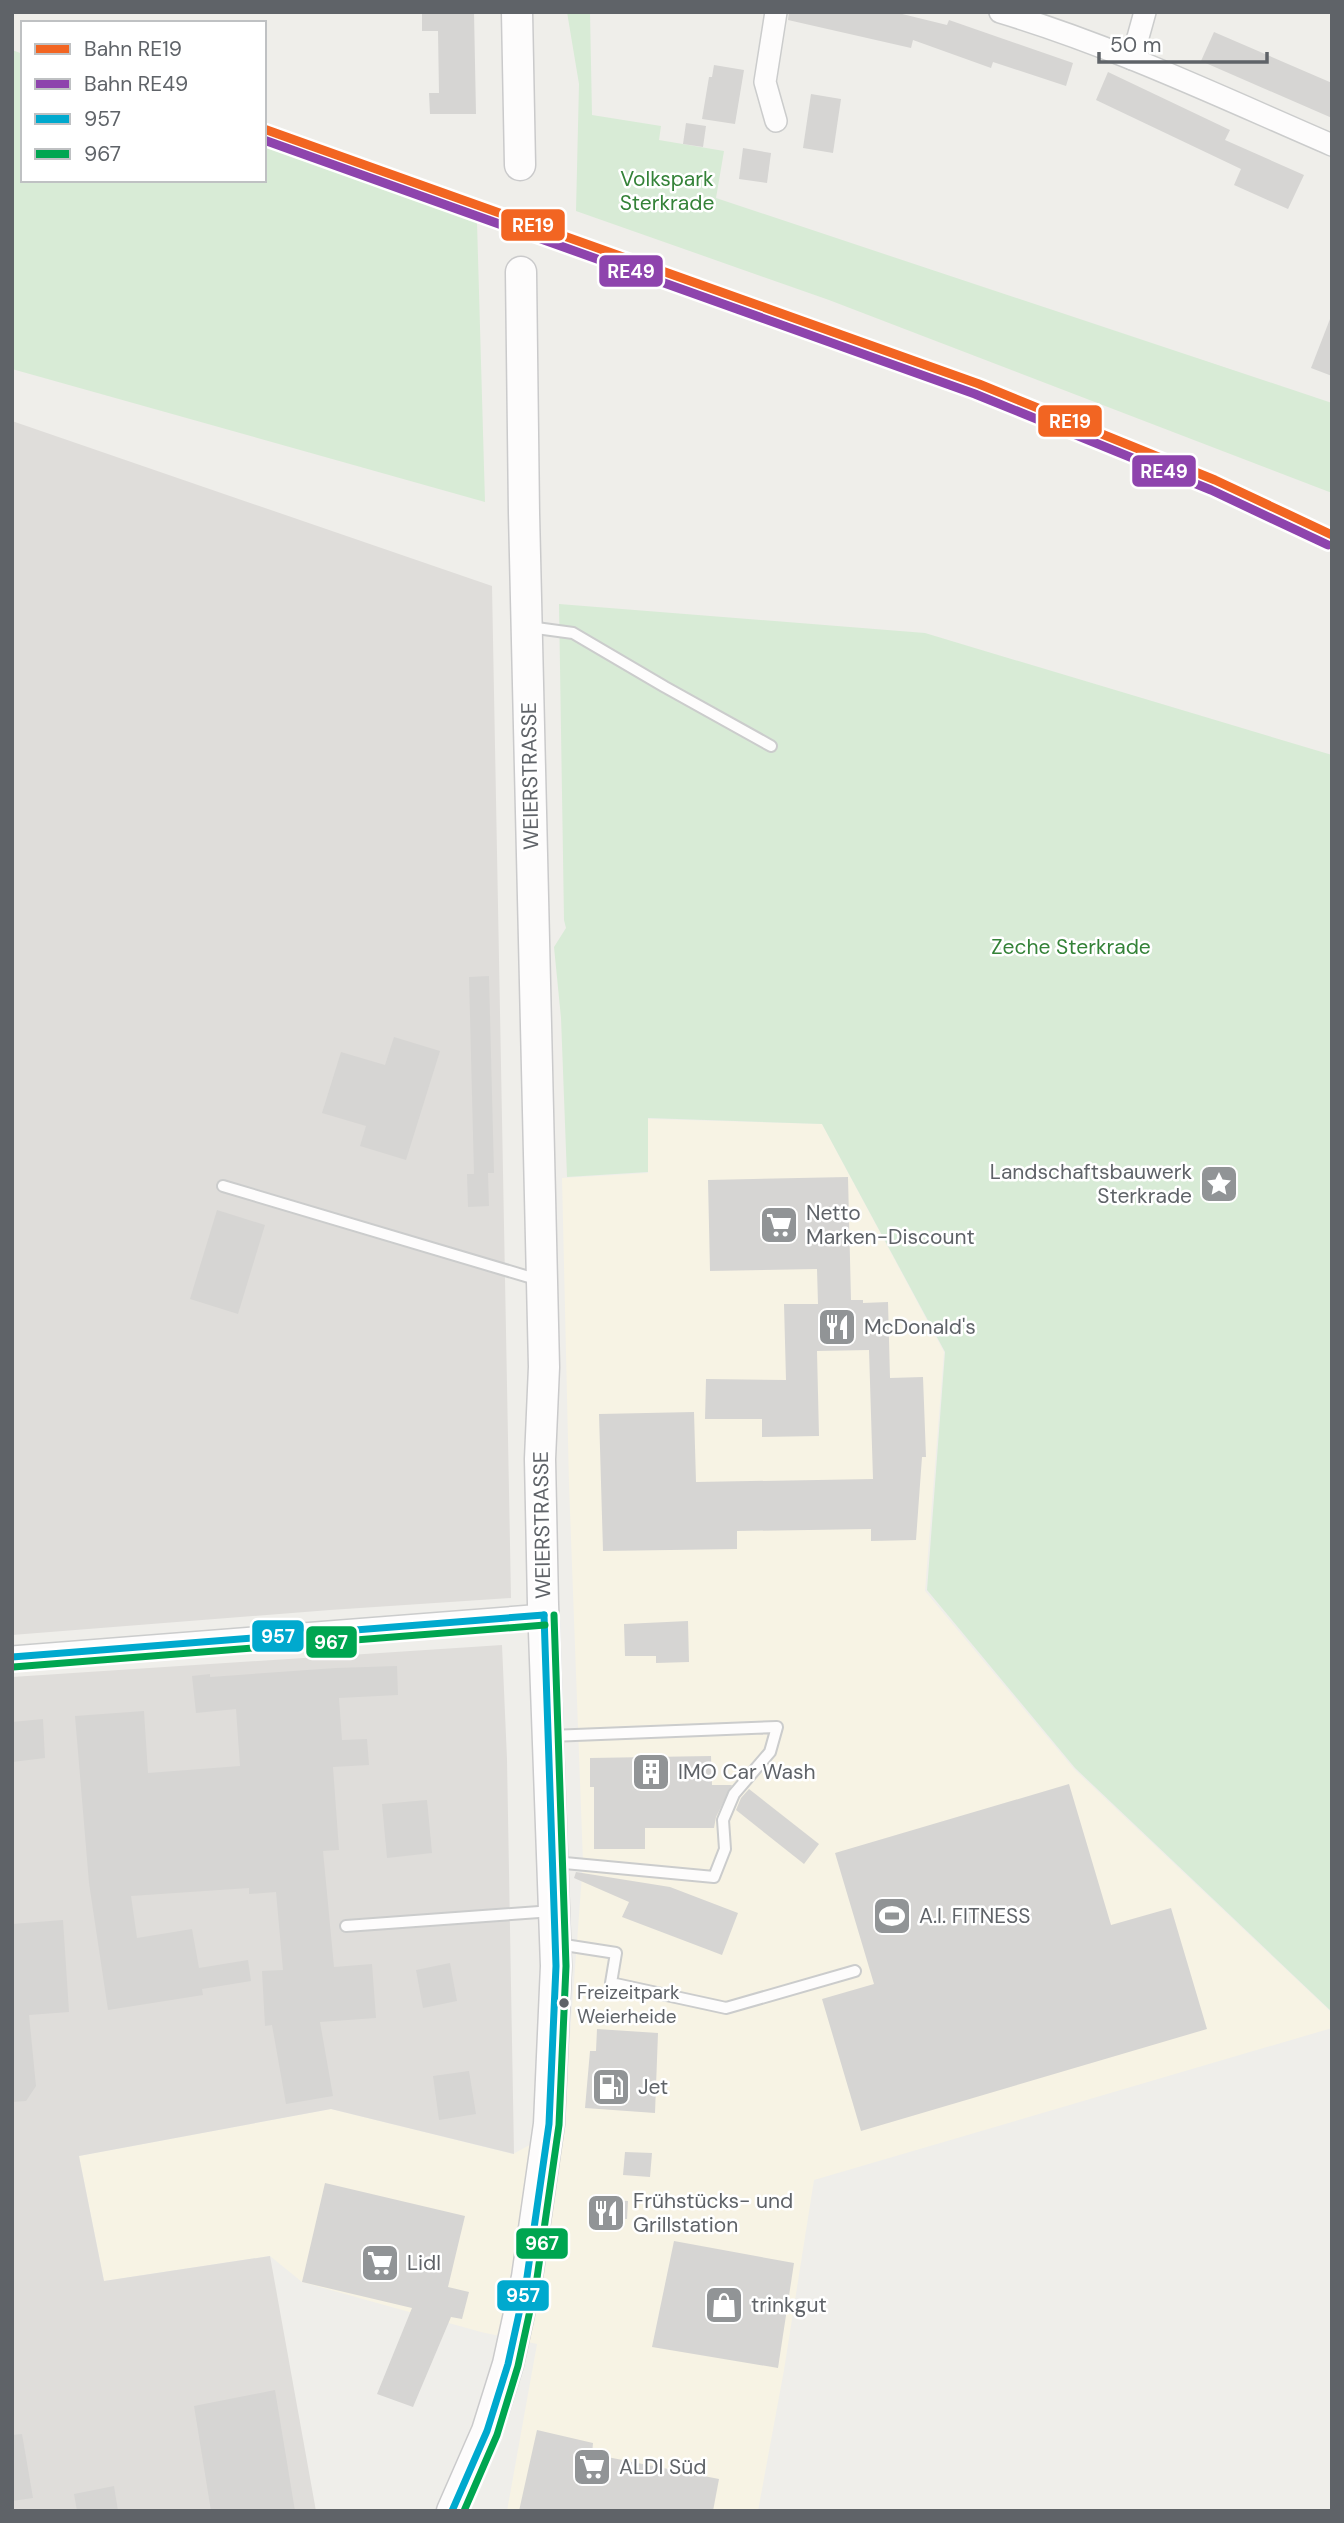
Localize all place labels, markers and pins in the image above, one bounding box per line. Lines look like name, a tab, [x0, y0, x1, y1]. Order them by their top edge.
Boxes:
place label: Landschaftsbauwerk Sterkrade	[990, 1158, 1192, 1210]
place icon: Landschaftsbauwerk Sterkrade	[1198, 1163, 1240, 1205]
place label: Netto Marken-Discount	[806, 1199, 975, 1251]
supermarket icon: Netto Marken-Discount	[758, 1204, 800, 1246]
restaurant icon: McDonald's	[816, 1306, 858, 1348]
place label: McDonald's	[864, 1313, 976, 1341]
building icon: IMO Car Wash	[630, 1751, 672, 1793]
place label: IMO Car Wash	[678, 1758, 816, 1786]
sports icon: A.I. FITNESS	[871, 1895, 913, 1937]
place label: A.I. FITNESS	[919, 1902, 1030, 1930]
place label: Freizeitpark Weierheide	[577, 1980, 680, 2029]
marker: Freizeitpark Weierheide	[557, 1996, 571, 2010]
fuel station icon: Jet	[590, 2066, 632, 2108]
place label: Jet	[638, 2073, 668, 2101]
place label: Frühstücks- und Grillstation	[633, 2187, 793, 2239]
restaurant icon: Frühstücks- und Grillstation	[585, 2192, 627, 2234]
supermarket icon: Lidl	[359, 2242, 401, 2284]
place label: Lidl	[407, 2249, 441, 2277]
shop icon: trinkgut	[703, 2284, 745, 2326]
place label: trinkgut	[751, 2291, 827, 2319]
supermarket icon: ALDI Süd	[571, 2446, 613, 2488]
place label: ALDI Süd	[619, 2453, 706, 2481]

